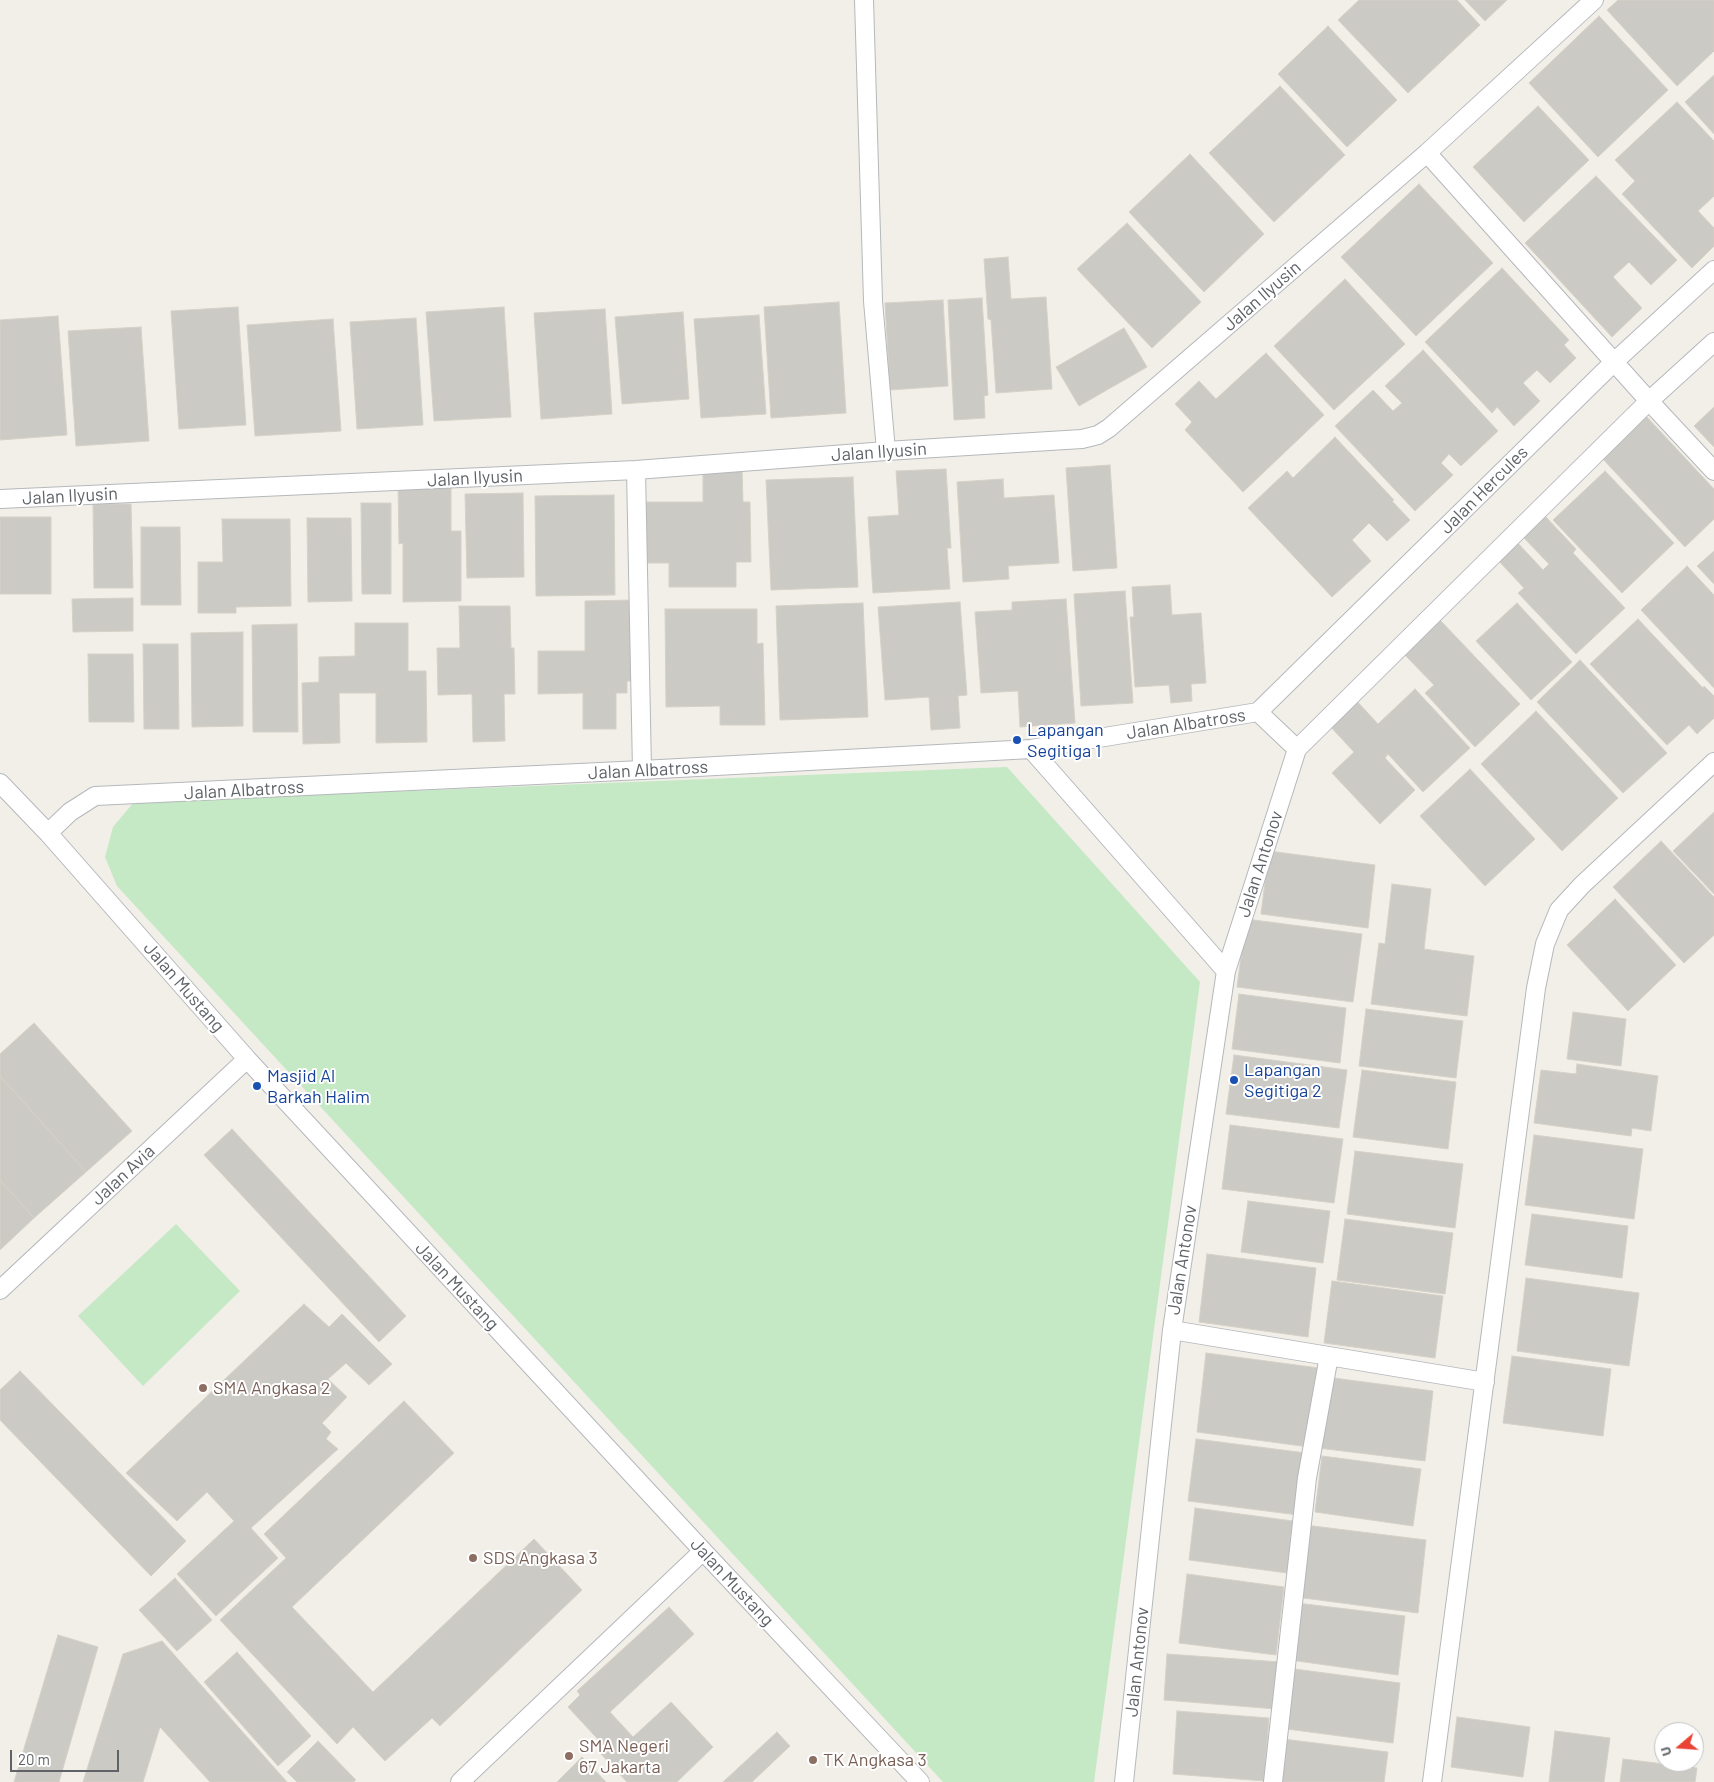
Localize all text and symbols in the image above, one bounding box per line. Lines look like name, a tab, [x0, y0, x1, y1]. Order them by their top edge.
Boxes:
street label: Jalan Ilyusin	[1219, 256, 1305, 336]
street label: Jalan Ilyusin	[830, 438, 928, 466]
street label: Jalan Hercules	[1436, 442, 1532, 538]
street label: Jalan Ilyusin	[427, 465, 523, 491]
street label: Jalan Ilyusin	[22, 483, 118, 509]
street label: Jalan Albatross	[1125, 704, 1247, 744]
place label: Lapangan Segitiga 1	[1027, 719, 1104, 762]
marker: Lapangan Segitiga 1	[1011, 734, 1023, 746]
street label: Jalan Albatross	[587, 756, 709, 784]
street label: Jalan Albatross	[183, 776, 305, 804]
street label: Jalan Antonov	[1233, 808, 1287, 920]
street label: Jalan Mustang	[139, 937, 229, 1037]
place label: Lapangan Segitiga 2	[1244, 1059, 1322, 1102]
place label: Masjid Al Barkah Halim	[267, 1065, 370, 1108]
marker: Lapangan Segitiga 2	[1228, 1074, 1240, 1086]
marker: Masjid Al Barkah Halim	[251, 1080, 263, 1092]
street label: Jalan Avia	[87, 1140, 159, 1210]
street label: Jalan Antonov	[1163, 1204, 1201, 1316]
street label: Jalan Mustang	[411, 1238, 503, 1334]
place label: SMA Angkasa 2	[213, 1377, 330, 1399]
marker: SMA Angkasa 2	[197, 1382, 209, 1394]
street label: Jalan Mustang	[686, 1534, 778, 1630]
place label: SDS Angkasa 3	[483, 1547, 598, 1569]
marker: SDS Angkasa 3	[467, 1552, 479, 1564]
street label: Jalan Antonov	[1120, 1606, 1154, 1718]
north arrow	[1654, 1722, 1704, 1772]
place label: SMA Negeri 67 Jakarta	[579, 1735, 669, 1778]
scale bar	[12, 1740, 121, 1772]
text: U	[1656, 1745, 1675, 1758]
place label: TK Angkasa 3	[823, 1749, 927, 1771]
text: 20 m	[18, 1750, 50, 1768]
marker: SMA Negeri 67 Jakarta	[563, 1750, 575, 1762]
marker: TK Angkasa 3	[807, 1754, 819, 1766]

